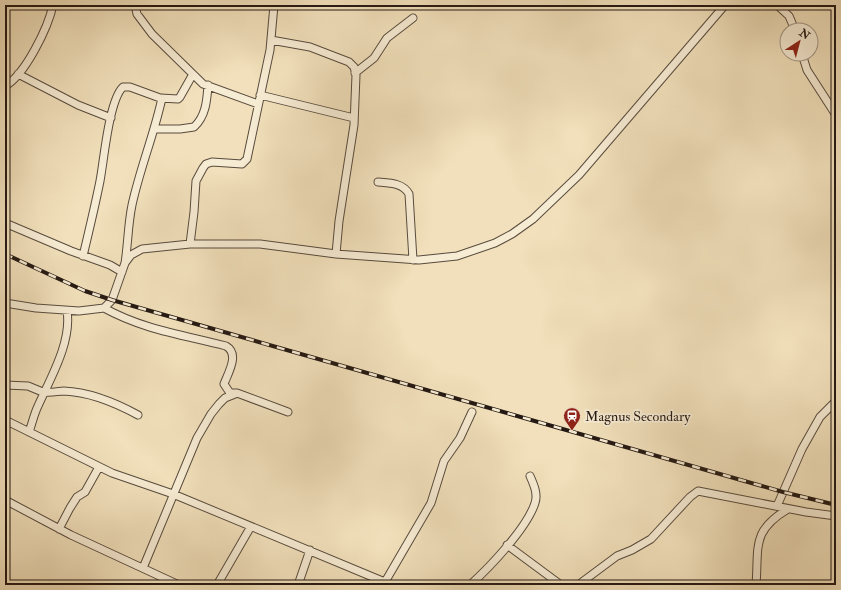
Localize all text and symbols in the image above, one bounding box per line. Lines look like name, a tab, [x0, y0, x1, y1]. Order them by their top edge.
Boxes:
north arrow	[779, 22, 819, 62]
text: N	[796, 26, 813, 43]
station icon: Magnus Secondary	[562, 406, 582, 431]
place label: Magnus Secondary	[585, 408, 691, 426]

